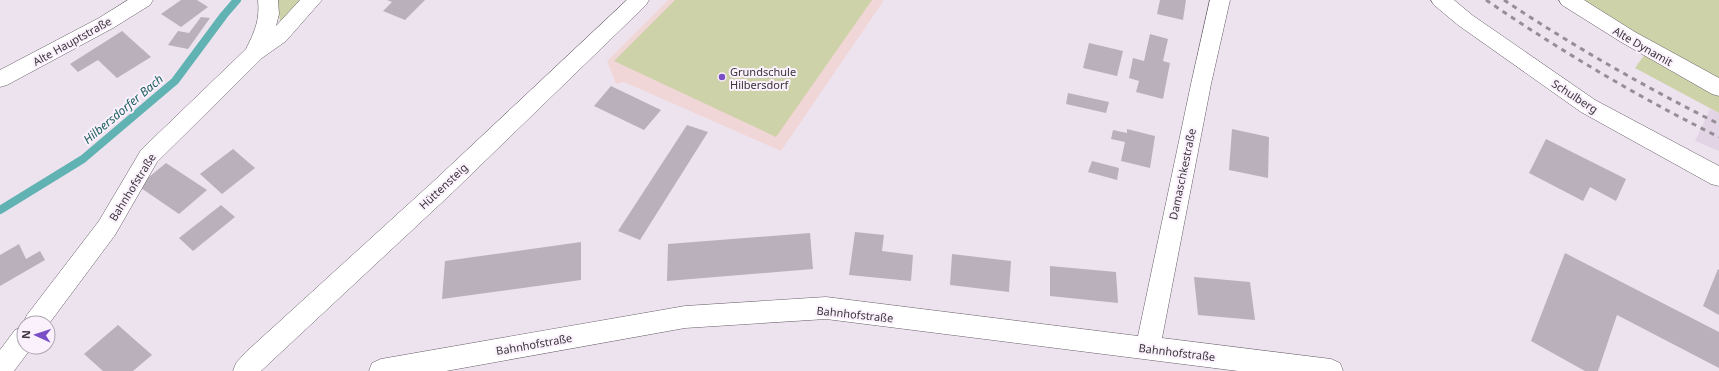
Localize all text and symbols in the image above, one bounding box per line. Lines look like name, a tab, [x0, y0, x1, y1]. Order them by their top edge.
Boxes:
street label: Alte Hauptstraße	[30, 13, 114, 69]
street label: Alte Dynamit	[1610, 23, 1676, 69]
place label: Grundschule Hilbersdorf	[730, 64, 796, 92]
water label: Hilbersdorfer Bach	[79, 70, 167, 148]
marker: Grundschule Hilbersdorf	[717, 72, 727, 82]
street label: Schulberg	[1549, 76, 1601, 116]
street label: Damaschkestraße	[1165, 127, 1199, 221]
street label: Bahnhofstraße	[105, 150, 159, 224]
street label: Hüttensteig	[416, 160, 470, 212]
street label: Bahnhofstraße	[816, 303, 894, 325]
north arrow	[16, 315, 56, 355]
text: N	[18, 330, 33, 339]
street label: Bahnhofstraße	[495, 330, 573, 358]
street label: Bahnhofstraße	[1138, 340, 1216, 364]

